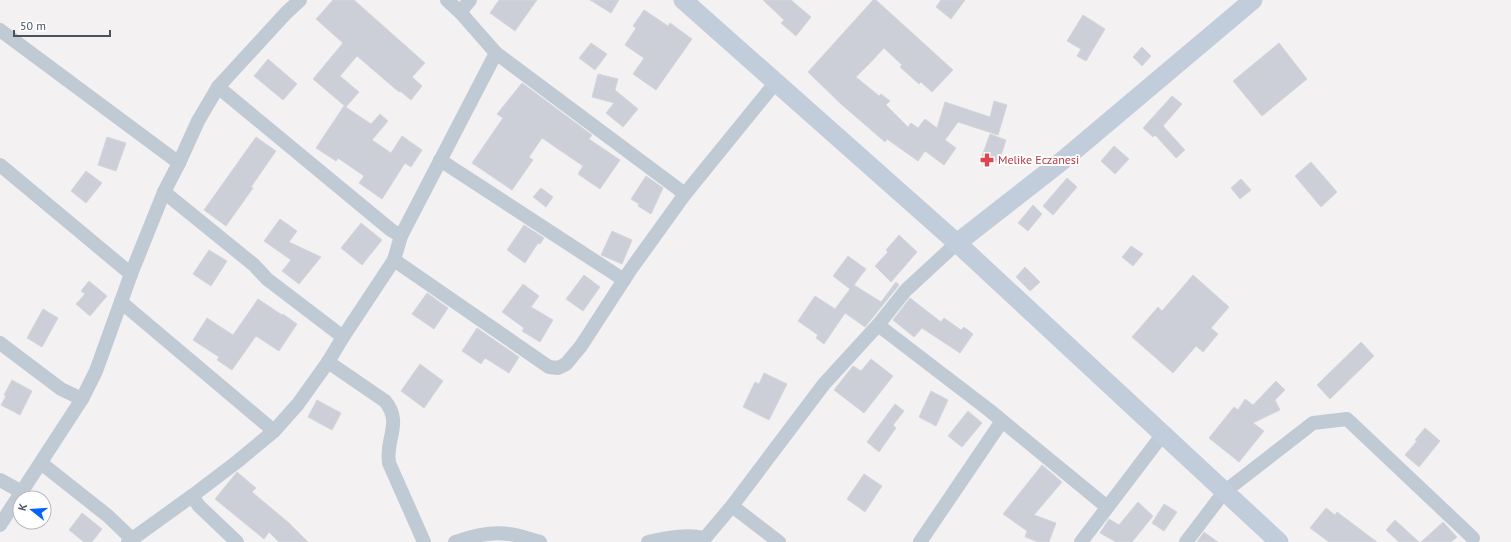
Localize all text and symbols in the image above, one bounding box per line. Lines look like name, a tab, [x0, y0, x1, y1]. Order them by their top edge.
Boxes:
scale bar	[14, 12, 110, 38]
text: 50 m	[20, 18, 46, 33]
pharmacy icon: Melike Eczanesi	[979, 152, 995, 168]
place label: Melike Eczanesi	[998, 152, 1079, 167]
north arrow	[12, 490, 52, 530]
text: K	[15, 502, 30, 512]

